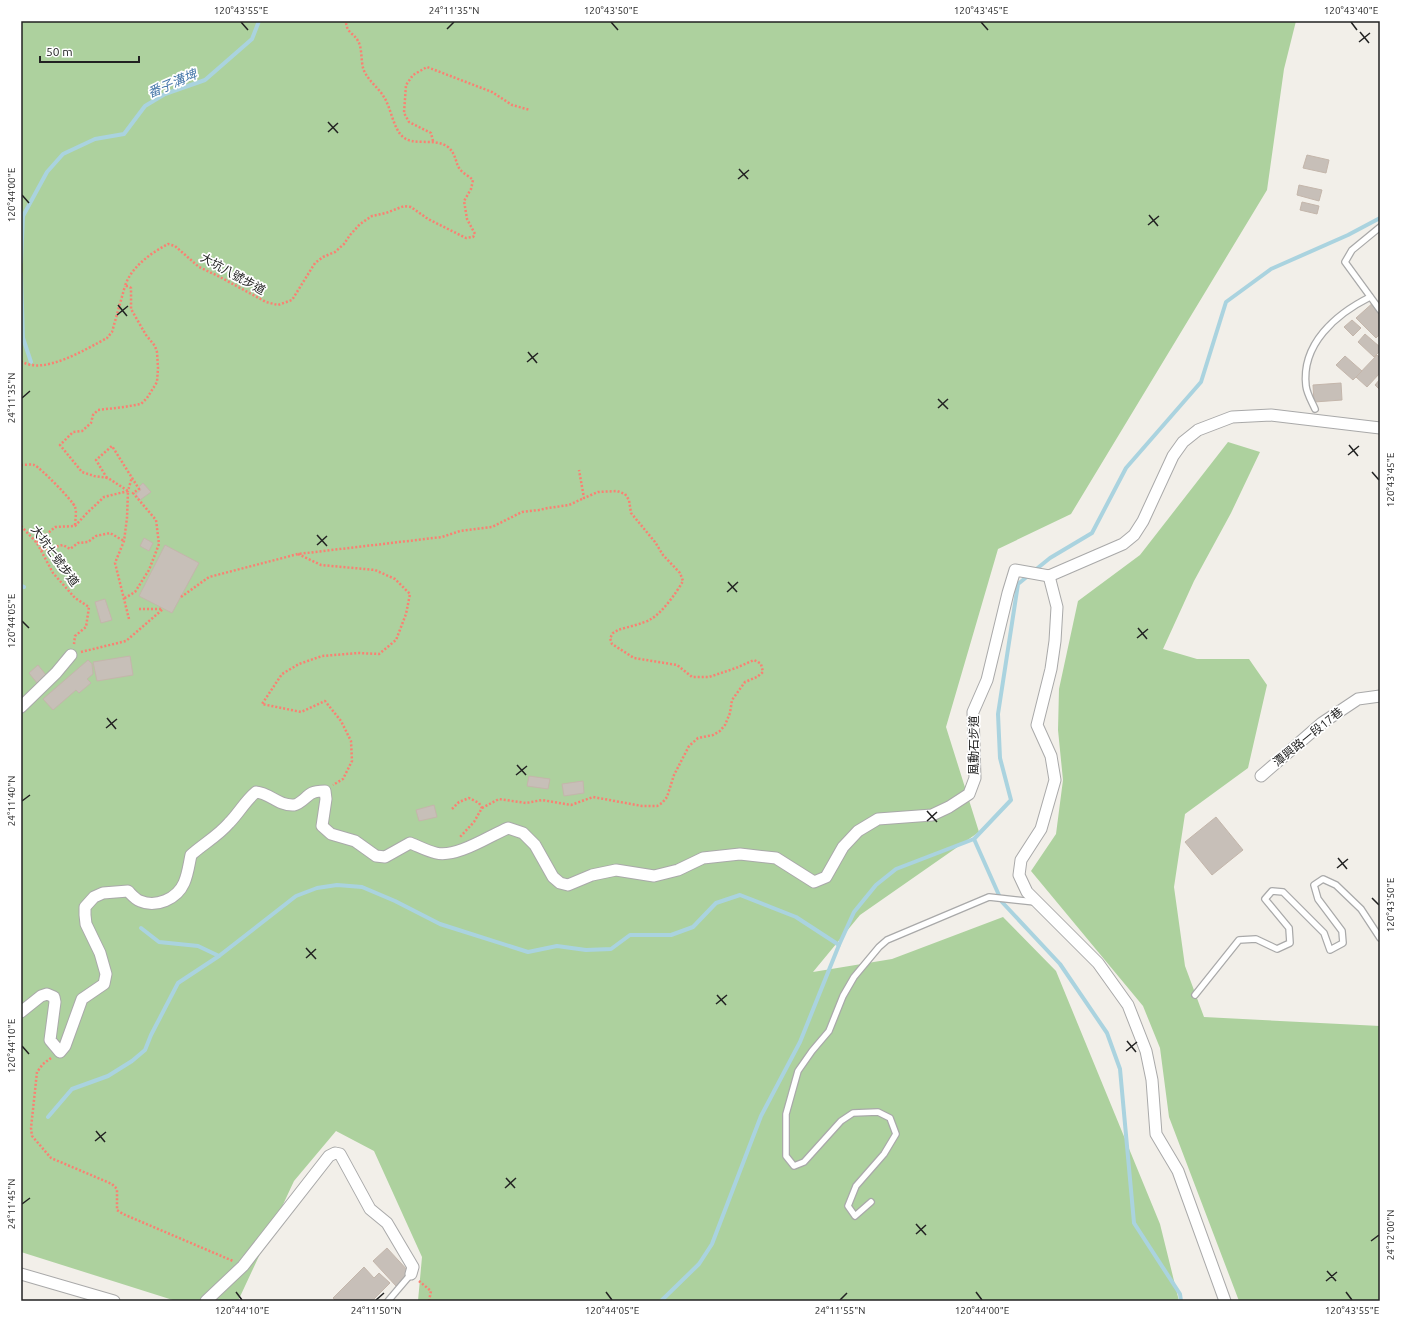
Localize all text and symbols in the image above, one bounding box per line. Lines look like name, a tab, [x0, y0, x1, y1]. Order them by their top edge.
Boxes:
text: 120°43'55"E	[214, 5, 269, 16]
text: 24°11'35"N	[429, 5, 479, 16]
text: 120°43'50"E	[584, 5, 639, 16]
text: 120°43'45"E	[954, 5, 1009, 16]
text: 120°43'40"E	[1324, 5, 1379, 16]
scale bar	[40, 38, 139, 64]
text: 50 m	[46, 45, 73, 58]
water label: 番子溝埤	[145, 66, 201, 100]
text: 120°44'00"E	[6, 167, 17, 222]
street label: 大坑八號步道	[199, 250, 268, 297]
text: 24°11'35"N	[6, 373, 17, 423]
text: 120°43'45"E	[1385, 452, 1396, 507]
street label: 大坑七號步道	[29, 523, 82, 589]
text: 120°44'05"E	[6, 593, 17, 648]
street label: 潭興路一段17巷	[1270, 705, 1345, 769]
street label: 風動石步道	[967, 715, 980, 775]
text: 24°11'40"N	[6, 776, 17, 826]
text: 120°43'50"E	[1385, 877, 1396, 932]
text: 120°44'10"E	[6, 1018, 17, 1073]
text: 24°11'45"N	[6, 1179, 17, 1229]
text: 24°12'00"N	[1385, 1210, 1396, 1260]
text: 120°44'10"E	[215, 1305, 270, 1316]
text: 24°11'50"N	[351, 1305, 401, 1316]
text: 120°44'05"E	[585, 1305, 640, 1316]
text: 24°11'55"N	[815, 1305, 865, 1316]
text: 120°44'00"E	[955, 1305, 1010, 1316]
text: 120°43'55"E	[1325, 1305, 1380, 1316]

